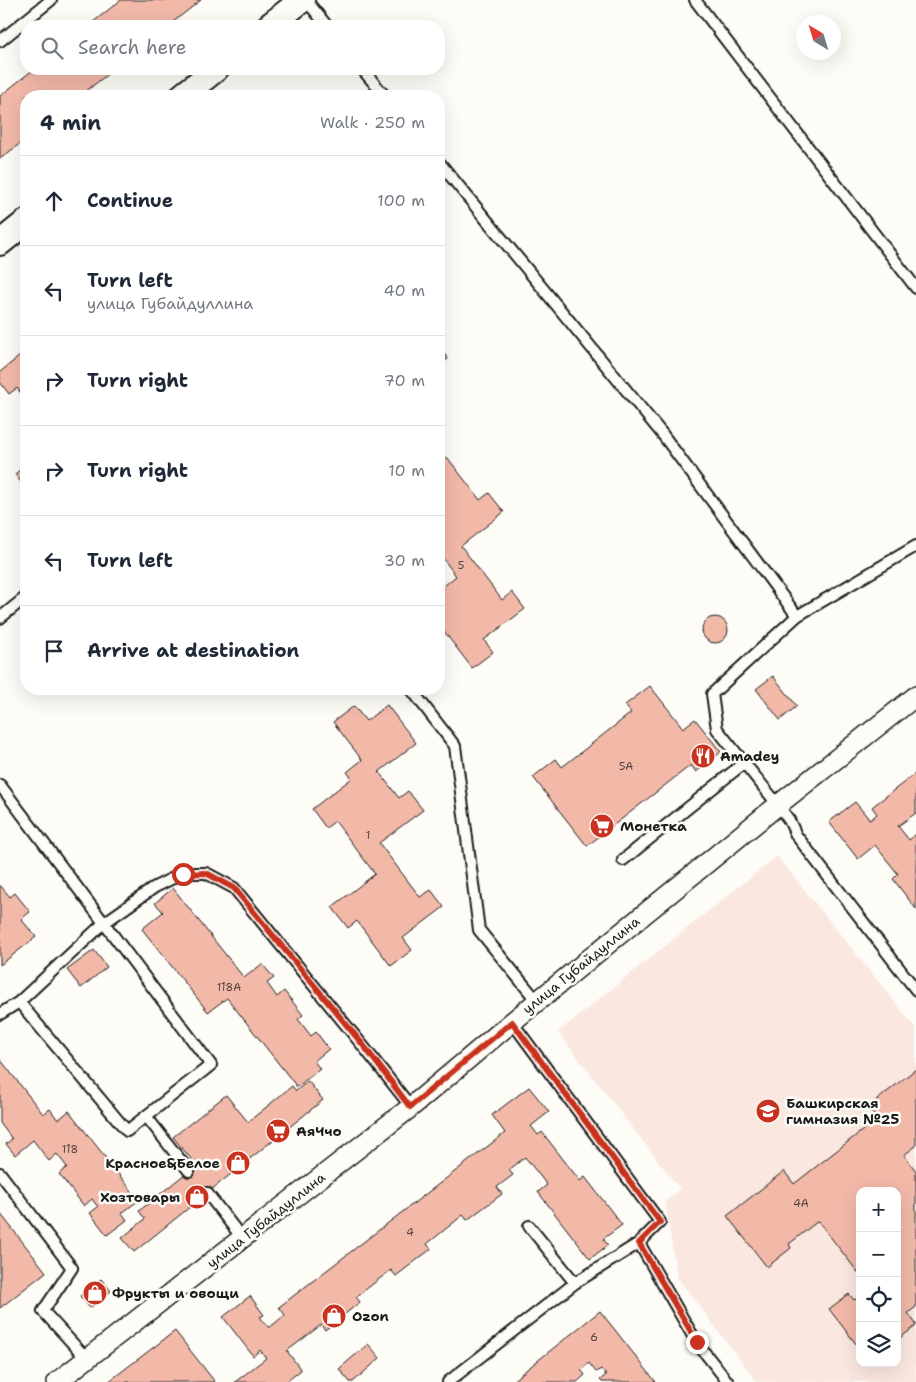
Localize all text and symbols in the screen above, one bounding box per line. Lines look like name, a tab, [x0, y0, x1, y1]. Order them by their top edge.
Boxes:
north arrow	[796, 15, 841, 60]
search box	[20, 20, 445, 75]
icon: search	[38, 34, 66, 62]
text: Search here	[78, 35, 187, 60]
text: 4 min	[40, 109, 101, 137]
text: Walk · 250 m	[320, 112, 425, 133]
icon: ahead	[40, 187, 68, 215]
text: Continue	[87, 188, 173, 213]
text: 100 m	[377, 190, 425, 211]
text: Turn left	[87, 268, 173, 293]
icon: left	[40, 277, 68, 305]
text: 40 m	[383, 280, 425, 301]
text: улица Губайдуллина	[87, 293, 253, 314]
icon: right	[40, 367, 68, 395]
text: Turn right	[87, 368, 188, 393]
text: 70 m	[384, 370, 425, 391]
icon: right	[40, 457, 68, 485]
text: Turn right	[87, 458, 188, 483]
text: 10 m	[388, 460, 425, 481]
icon: left	[40, 547, 68, 575]
text: Turn left	[87, 548, 173, 573]
text: 30 m	[384, 550, 425, 571]
house number: 5	[458, 558, 465, 573]
icon: arrive	[40, 637, 68, 665]
text: Arrive at destination	[87, 638, 299, 663]
restaurant icon: Amadey	[690, 743, 716, 769]
place label: Amadey	[720, 747, 779, 765]
house number: 5А	[619, 759, 633, 774]
supermarket icon: Монетка	[589, 813, 615, 839]
place label: Монетка	[620, 817, 687, 835]
house number: 1	[366, 828, 370, 843]
route start	[172, 863, 195, 886]
street label: улица Губайдуллина	[519, 912, 643, 1018]
house number: 118А	[217, 980, 241, 995]
place label: Башкирская гимназия №25	[786, 1094, 900, 1128]
school or university icon: Башкирская гимназия №25	[755, 1098, 781, 1124]
supermarket icon: АяЧчо	[265, 1118, 291, 1144]
place label: АяЧчо	[296, 1122, 342, 1140]
house number: 118	[62, 1142, 78, 1157]
shop icon: Красное&Белое	[225, 1150, 251, 1176]
place label: Красное&Белое	[105, 1154, 220, 1172]
street label: улица Губайдуллина	[203, 1168, 329, 1272]
shop icon: Хозтовары	[184, 1184, 210, 1210]
map controls	[856, 1187, 901, 1367]
button: +	[856, 1187, 901, 1232]
place label: Хозтовары	[100, 1188, 180, 1206]
house number: 4А	[793, 1196, 809, 1211]
house number: 4	[406, 1225, 414, 1240]
button: −	[856, 1232, 901, 1277]
button: locate	[856, 1277, 901, 1322]
shop icon: Фрукты и овощи	[82, 1280, 108, 1306]
place label: Фрукты и овощи	[112, 1284, 239, 1302]
shop icon: Ozon	[321, 1303, 347, 1329]
place label: Ozon	[352, 1307, 389, 1325]
button: layers	[856, 1322, 901, 1367]
house number: 6	[590, 1330, 598, 1345]
route end	[686, 1331, 709, 1354]

